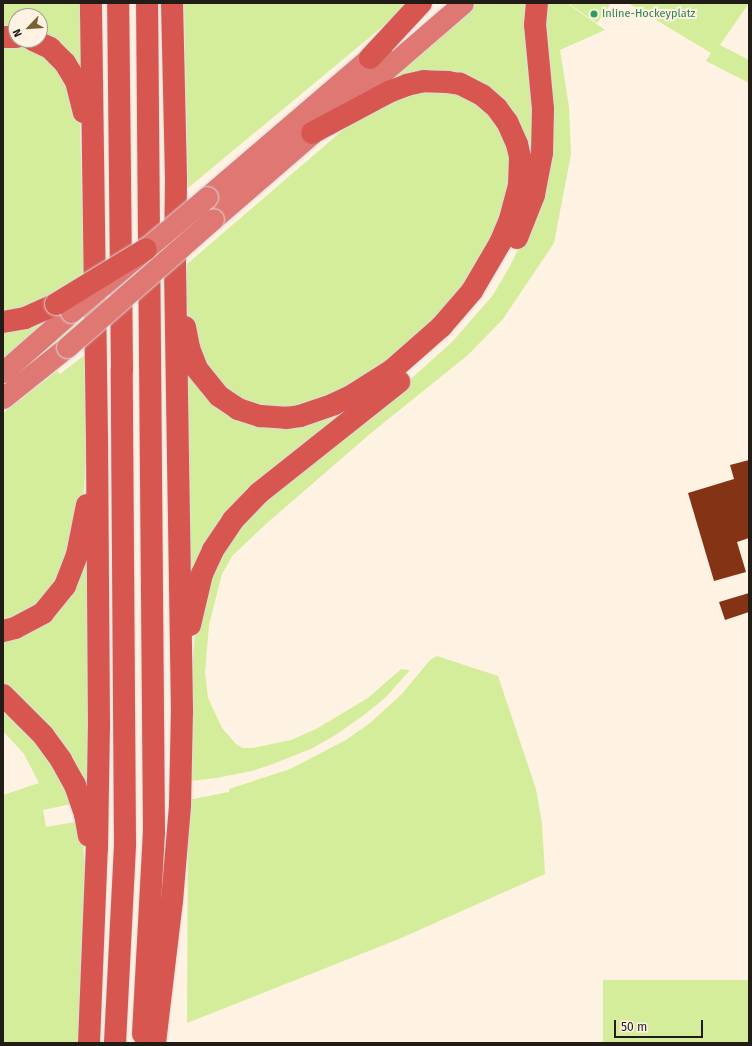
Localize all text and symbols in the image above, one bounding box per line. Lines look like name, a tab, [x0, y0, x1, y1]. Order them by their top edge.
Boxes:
place label: Inline-Hockeyplatz	[602, 7, 695, 21]
north arrow	[8, 8, 48, 48]
marker: Inline-Hockeyplatz	[589, 9, 599, 19]
text: N	[10, 27, 25, 39]
scale bar	[616, 1012, 705, 1038]
text: 50 m	[621, 1020, 647, 1034]

